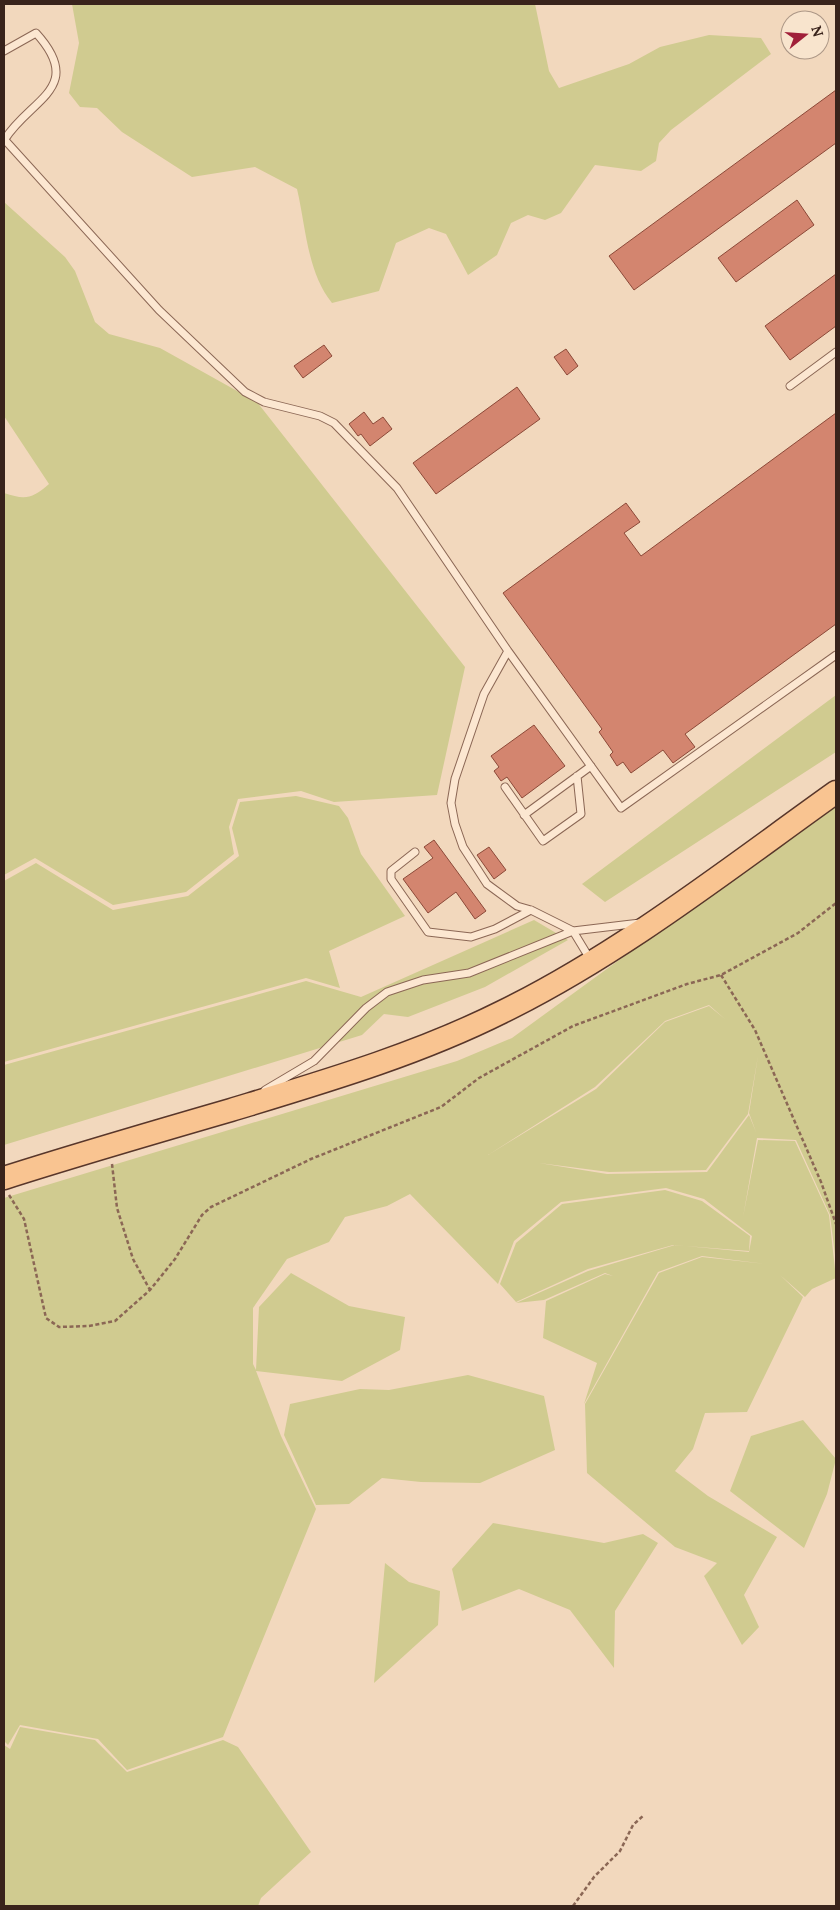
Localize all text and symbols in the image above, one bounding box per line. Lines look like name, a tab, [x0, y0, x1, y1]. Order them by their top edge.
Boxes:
north arrow	[780, 10, 830, 60]
text: N	[807, 23, 828, 39]

